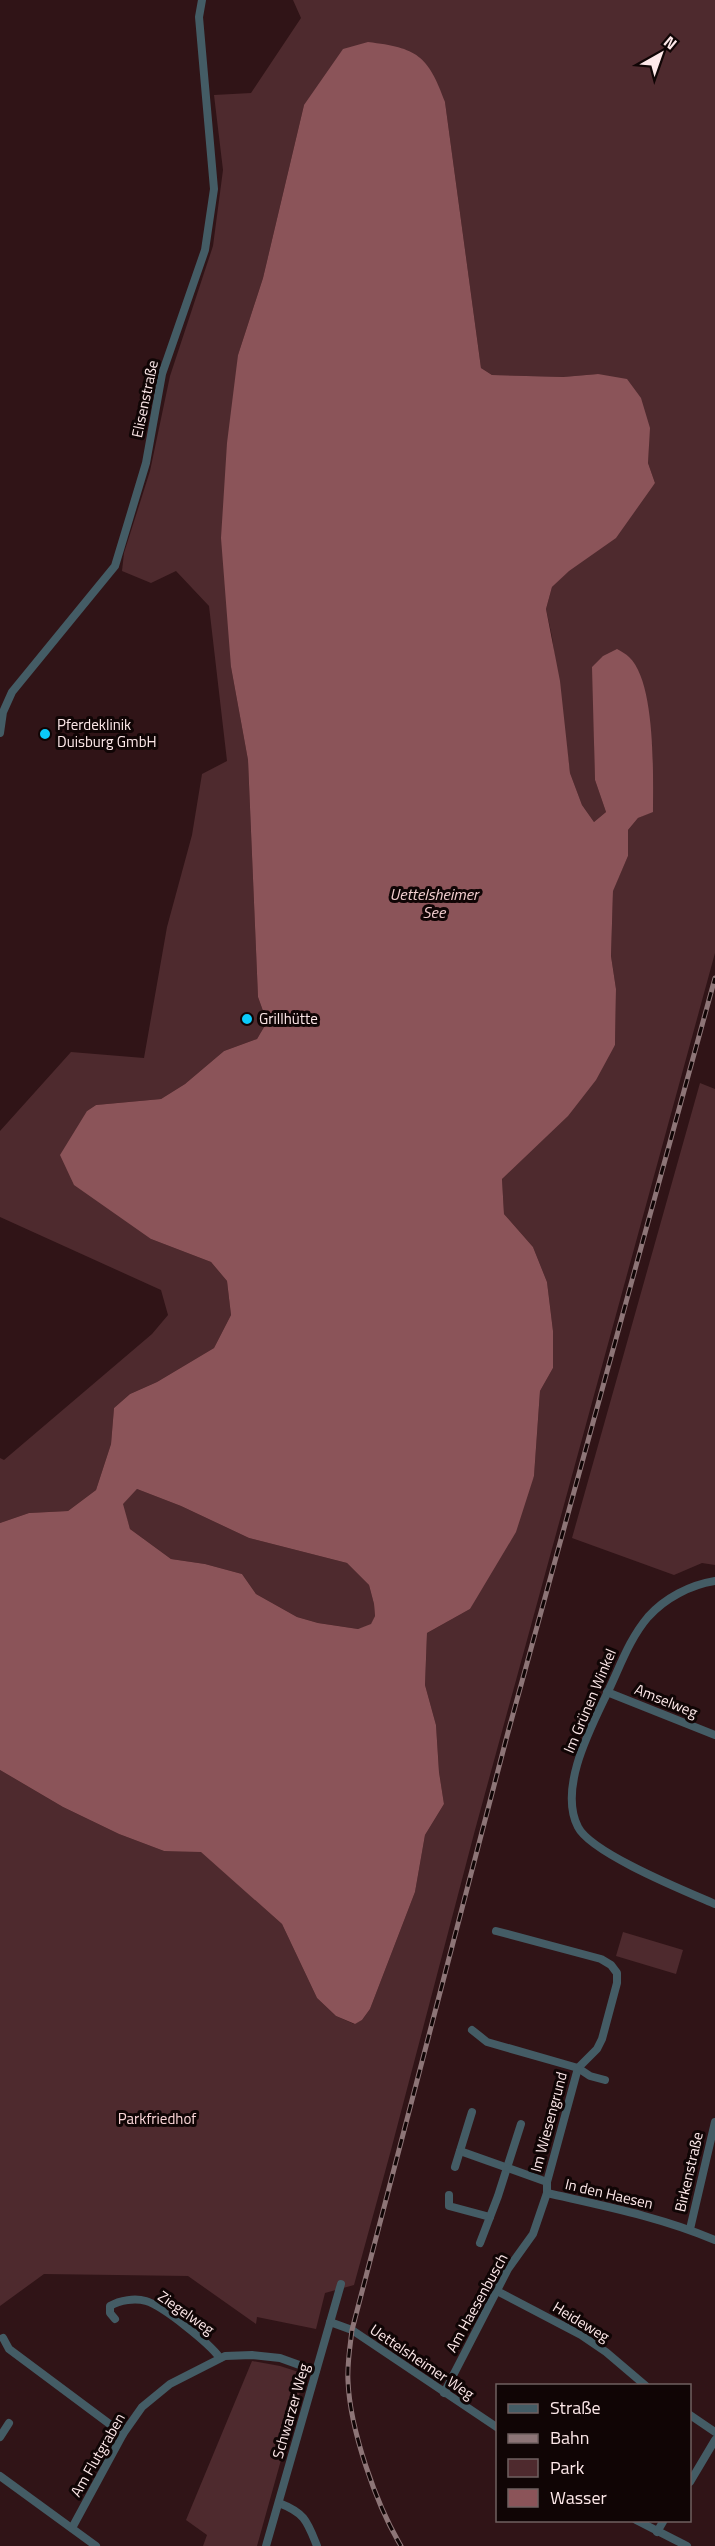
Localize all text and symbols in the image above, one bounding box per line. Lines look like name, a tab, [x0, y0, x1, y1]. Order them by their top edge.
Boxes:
north arrow	[631, 24, 691, 84]
text: N	[659, 30, 683, 55]
street label: Elisenstraße	[125, 358, 164, 440]
place label: Pferdeklinik Duisburg GmbH	[57, 713, 157, 753]
marker: Pferdeklinik Duisburg GmbH	[38, 727, 52, 741]
water label: Uettelsheimer See	[390, 882, 480, 924]
place label: Grillhütte	[259, 1007, 318, 1030]
marker: Grillhütte	[240, 1012, 254, 1026]
street label: Im Grünen Winkel	[557, 1645, 622, 1757]
street label: Amselweg	[631, 1677, 701, 1724]
street label: Im Wiesengrund	[524, 2069, 573, 2175]
park label: Parkfriedhof	[118, 2107, 196, 2130]
street label: Birkenstraße	[668, 2130, 709, 2214]
street label: In den Haesen	[563, 2172, 655, 2215]
street label: Am Haesenbusch	[440, 2249, 513, 2356]
street label: Ziegelweg	[153, 2285, 219, 2341]
street label: Heideweg	[548, 2295, 614, 2348]
street label: Uettelsheimer Weg	[365, 2318, 479, 2405]
street label: Schwarzer Weg	[266, 2360, 315, 2461]
legend	[496, 2384, 691, 2522]
text: Straße	[550, 2394, 601, 2421]
street label: Am Flutgraben	[64, 2409, 131, 2501]
text: Bahn	[550, 2424, 589, 2451]
text: Park	[550, 2454, 585, 2481]
text: Wasser	[550, 2484, 607, 2511]

